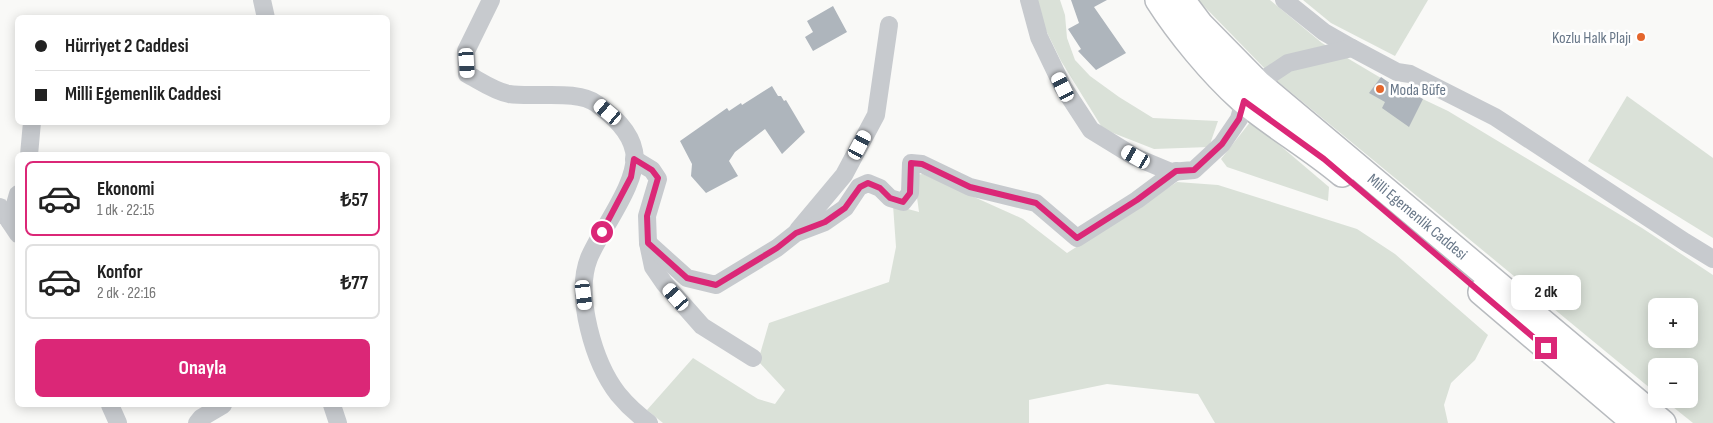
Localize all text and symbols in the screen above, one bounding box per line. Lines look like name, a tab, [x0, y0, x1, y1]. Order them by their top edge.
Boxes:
place label: Kozlu Halk Plajı	[1552, 29, 1631, 48]
marker: Kozlu Halk Plajı	[1635, 31, 1647, 43]
text: Hürriyet 2 Caddesi	[65, 35, 189, 58]
car	[458, 48, 475, 78]
car	[1049, 70, 1076, 104]
place label: Moda Büfe	[1390, 81, 1446, 100]
text: Milli Egemenlik Caddesi	[65, 83, 221, 106]
marker: Moda Büfe	[1374, 83, 1386, 95]
car	[591, 97, 624, 127]
car	[846, 128, 873, 162]
car	[1119, 143, 1152, 171]
street label: Milli Egemenlik Caddesi	[1363, 170, 1471, 264]
icon: car	[37, 176, 82, 221]
text: Ekonomi	[97, 178, 154, 201]
text: ₺57	[341, 189, 368, 212]
text: 1 dk · 22:15	[97, 201, 154, 220]
route start	[591, 221, 613, 243]
icon: car	[37, 259, 82, 304]
text: Konfor	[97, 261, 143, 284]
text: ₺77	[340, 272, 368, 295]
callout: 2 dk	[1511, 276, 1581, 310]
car	[574, 279, 593, 311]
car	[660, 281, 691, 313]
text: 2 dk	[1534, 283, 1558, 302]
text: 2 dk · 22:16	[97, 284, 156, 303]
map controls	[1648, 298, 1698, 408]
button: +	[1648, 298, 1698, 348]
route end	[1535, 337, 1557, 359]
button: Onayla	[35, 339, 370, 397]
button: −	[1648, 358, 1698, 408]

